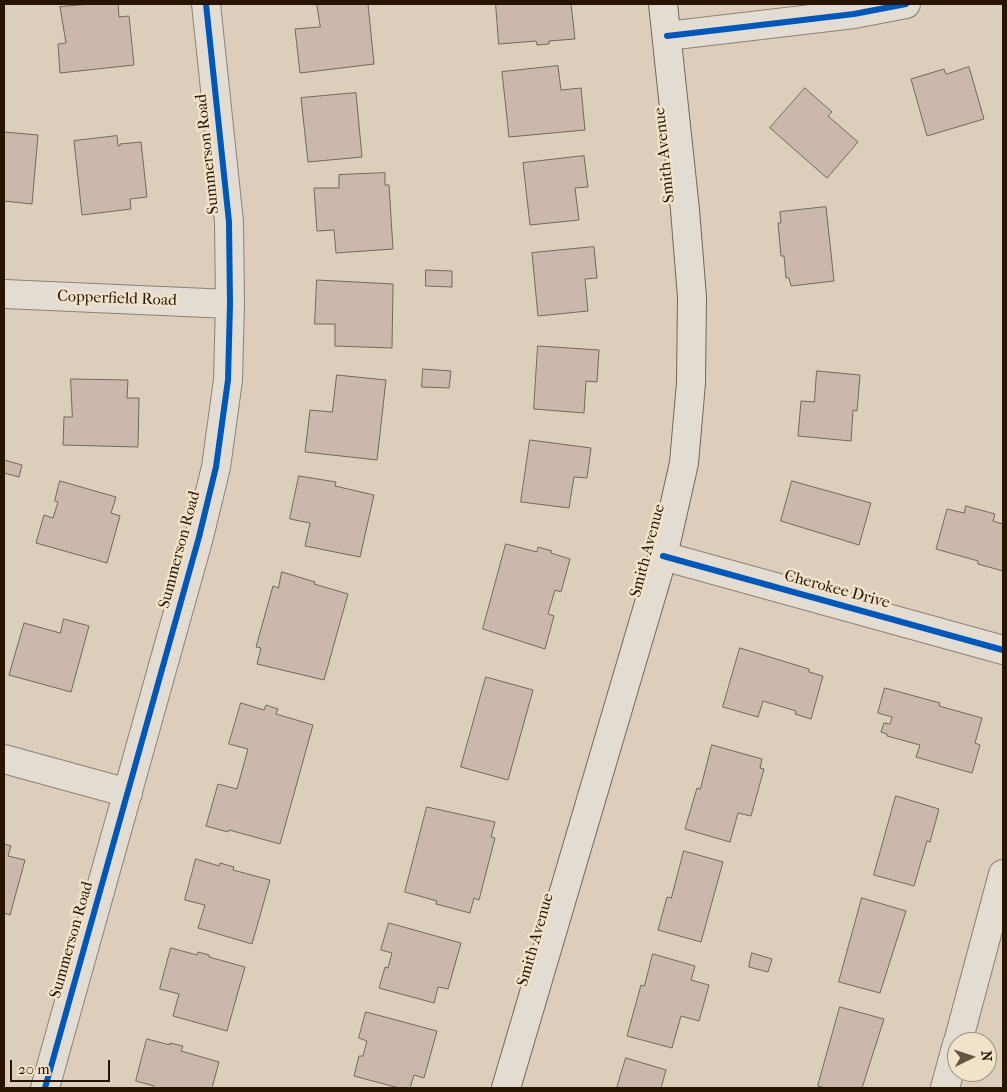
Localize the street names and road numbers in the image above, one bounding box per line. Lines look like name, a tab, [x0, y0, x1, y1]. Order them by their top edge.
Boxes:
street label: Summerson Road	[192, 93, 224, 215]
street label: Smith Avenue	[650, 106, 680, 204]
street label: Copperfield Road	[57, 287, 177, 311]
street label: Summerson Road	[155, 489, 205, 611]
street label: Smith Avenue	[626, 502, 670, 600]
street label: Cherokee Drive	[782, 567, 892, 613]
street label: Summerson Road	[46, 879, 98, 1001]
street label: Smith Avenue	[514, 891, 558, 989]

